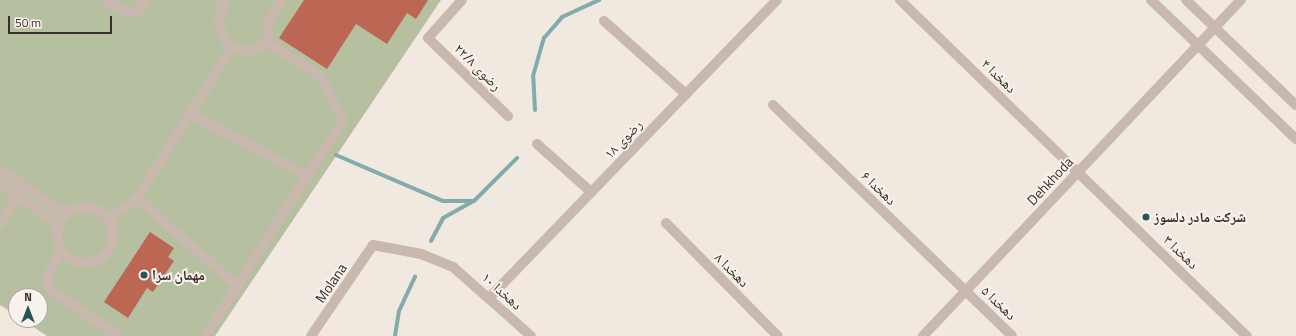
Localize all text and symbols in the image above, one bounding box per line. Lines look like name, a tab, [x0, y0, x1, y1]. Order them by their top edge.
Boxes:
scale bar	[10, 8, 114, 34]
text: 50 m	[15, 13, 41, 32]
street label: رضوی ۲۲/۸	[451, 40, 505, 94]
street label: دهخدا ۴	[978, 56, 1020, 96]
street label: رضوی ۱۸	[601, 116, 645, 162]
street label: Dehkhoda	[1024, 153, 1076, 209]
street label: دهخدا ۶	[858, 168, 900, 208]
place label: شرکت مادر دلسوز	[1154, 209, 1246, 225]
marker: شرکت مادر دلسوز	[1141, 212, 1151, 222]
street label: دهخدا ۳	[1160, 232, 1202, 272]
street label: دهخدا ۸	[711, 249, 753, 291]
street label: Molana	[312, 260, 350, 306]
place label: مهمان سرا	[152, 267, 205, 283]
street label: دهخدا ۱۰	[479, 269, 525, 313]
marker: مهمان سرا	[139, 270, 149, 280]
street label: دهخدا ۵	[978, 283, 1020, 323]
north arrow	[8, 288, 48, 328]
text: N	[24, 289, 32, 305]

